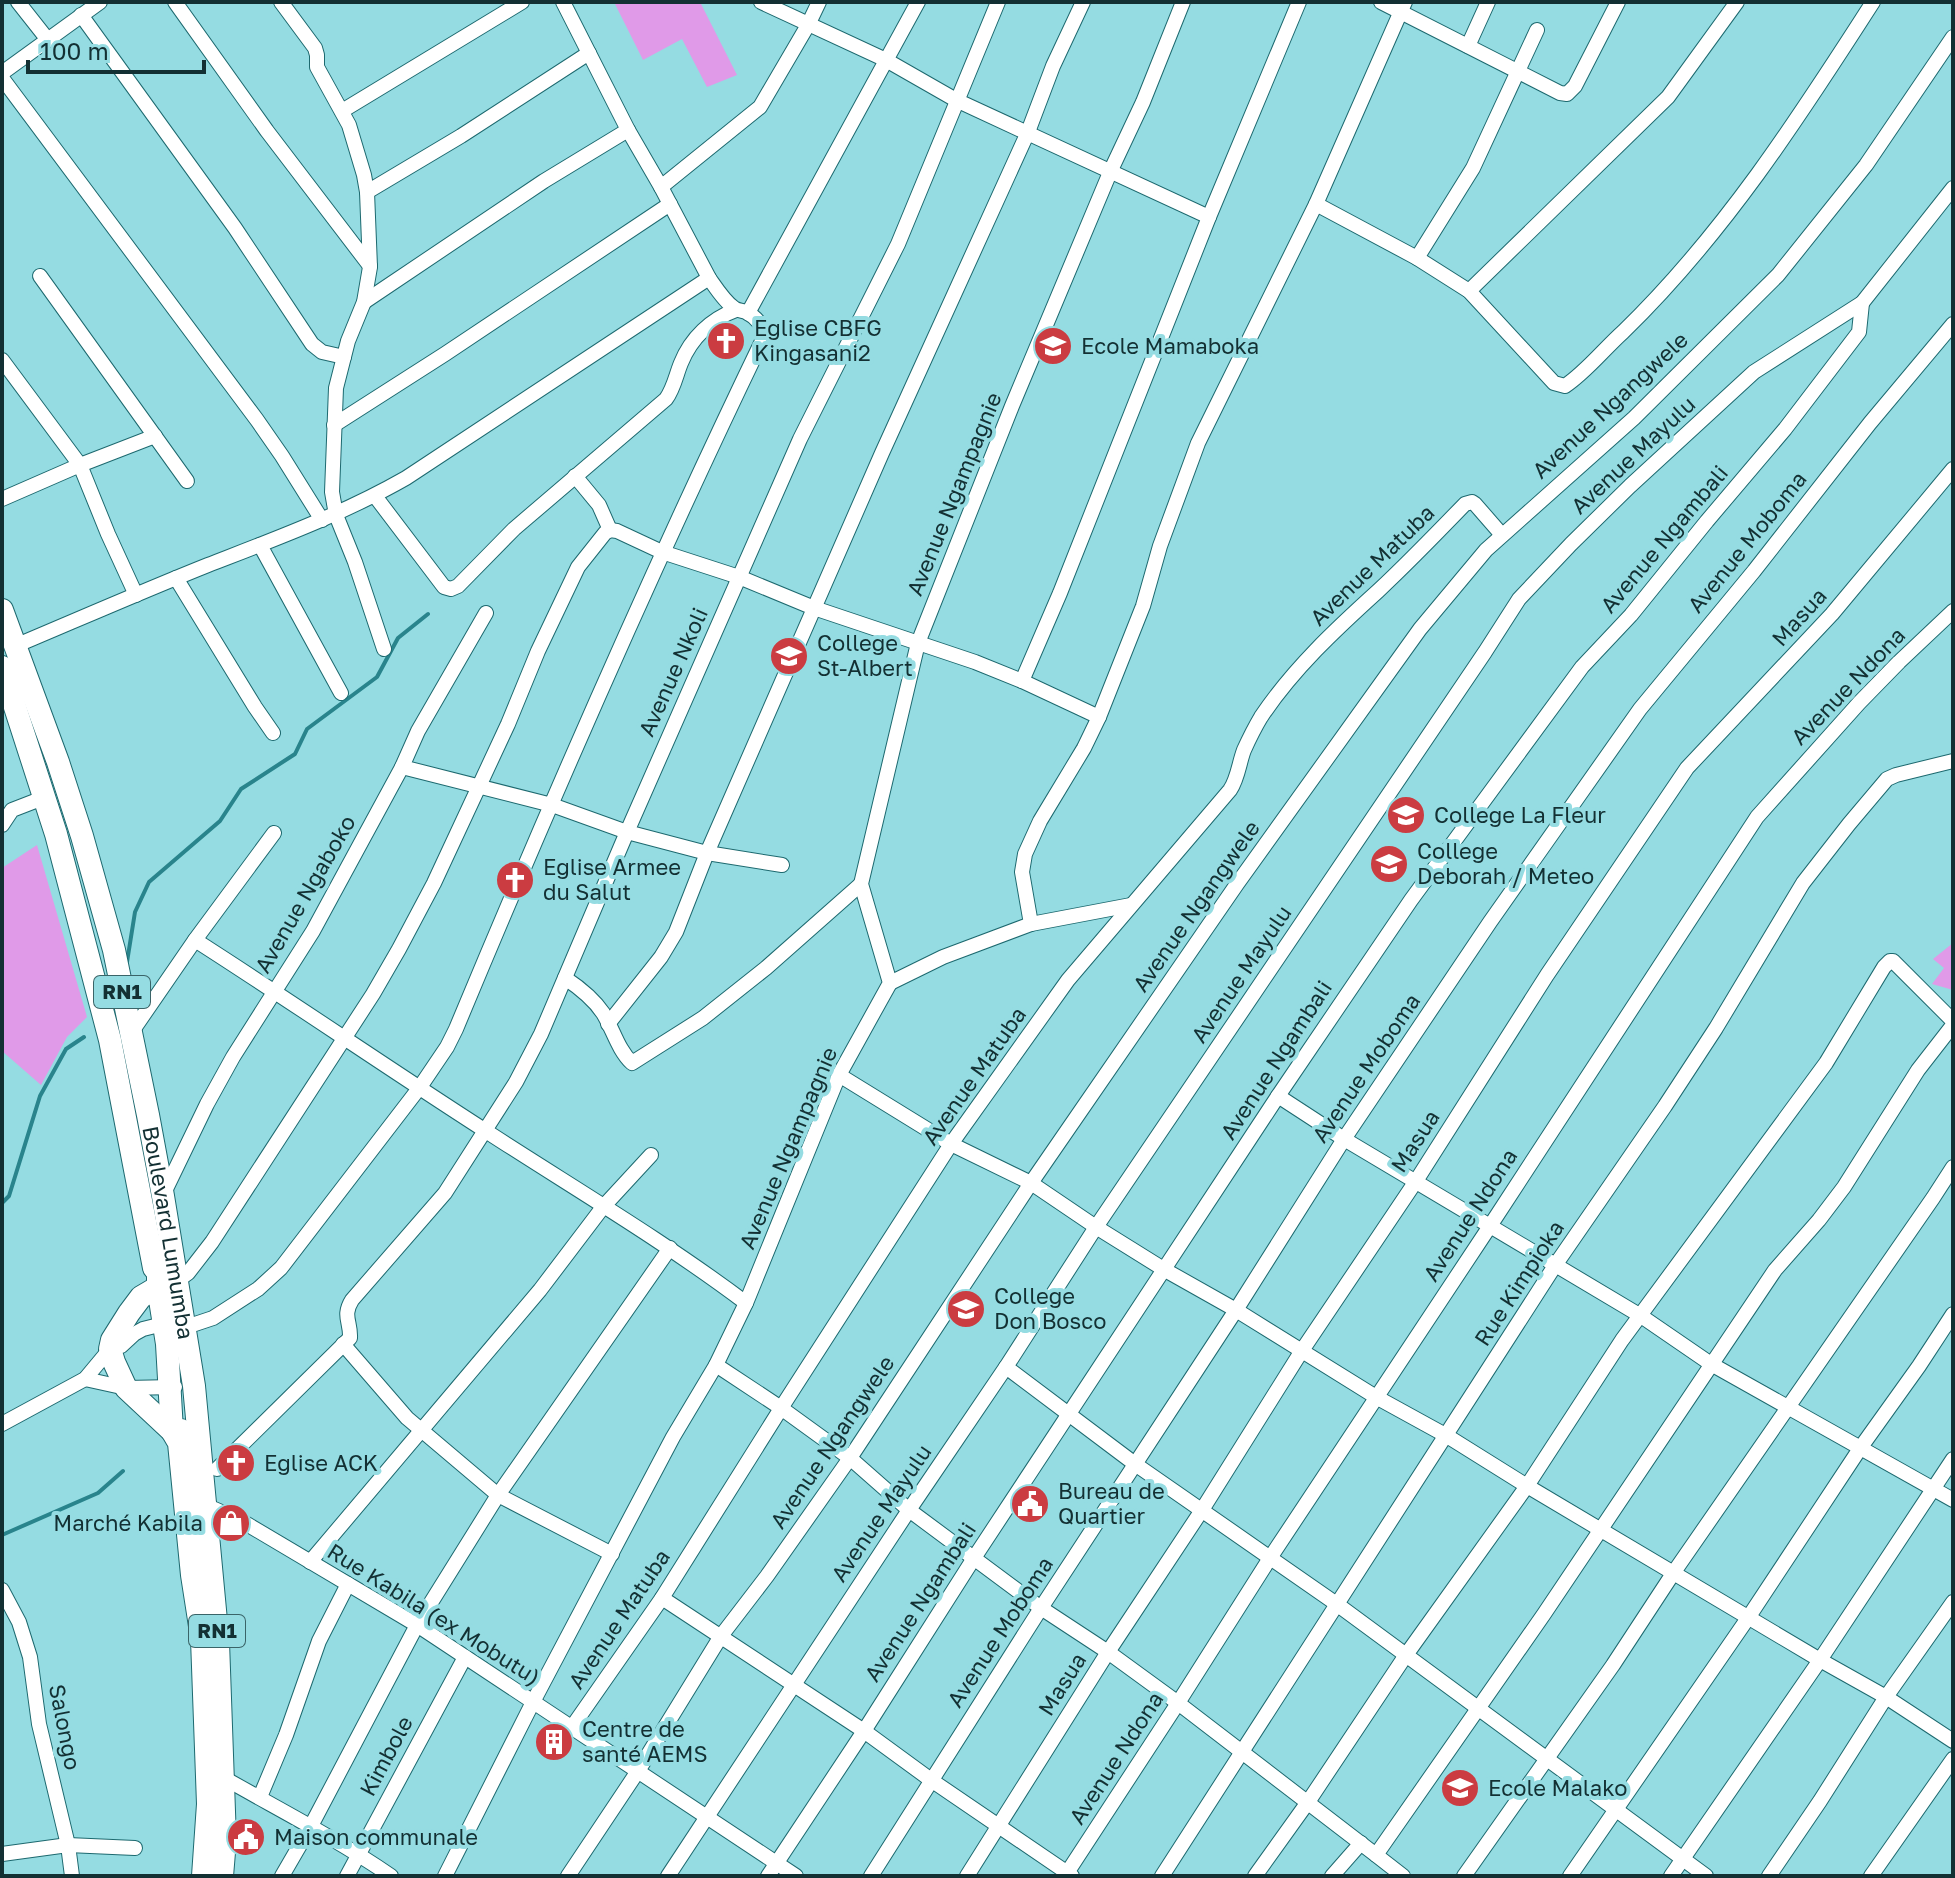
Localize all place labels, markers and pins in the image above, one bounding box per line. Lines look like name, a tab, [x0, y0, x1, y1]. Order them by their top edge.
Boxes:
place label: Eglise CBFG Kingasani2	[754, 314, 882, 366]
church icon: Eglise CBFG Kingasani2	[705, 320, 747, 362]
school or university icon: Ecole Mamaboka	[1032, 325, 1074, 367]
place label: Ecole Mamaboka	[1081, 332, 1259, 359]
place label: College St-Albert	[817, 629, 913, 681]
school or university icon: College St-Albert	[768, 635, 810, 677]
school or university icon: College La Fleur	[1385, 794, 1427, 836]
place label: College La Fleur	[1434, 801, 1606, 828]
place label: College Deborah / Meteo	[1417, 837, 1594, 889]
school or university icon: College Deborah / Meteo	[1368, 843, 1410, 885]
place label: Eglise Armee du Salut	[543, 853, 681, 905]
church icon: Eglise Armee du Salut	[494, 859, 536, 901]
place label: College Don Bosco	[994, 1282, 1106, 1334]
school or university icon: College Don Bosco	[945, 1288, 987, 1330]
church icon: Eglise ACK	[215, 1442, 257, 1484]
place label: Eglise ACK	[264, 1449, 378, 1476]
place label: Bureau de Quartier	[1058, 1477, 1165, 1529]
public building icon: Bureau de Quartier	[1009, 1483, 1051, 1525]
shop icon: Marché Kabila	[210, 1502, 252, 1544]
place label: Marché Kabila	[53, 1509, 203, 1536]
place label: Centre de santé AEMS	[582, 1715, 708, 1767]
building icon: Centre de santé AEMS	[533, 1721, 575, 1763]
school or university icon: Ecole Malako	[1439, 1767, 1481, 1809]
place label: Ecole Malako	[1488, 1774, 1627, 1801]
public building icon: Maison communale	[225, 1816, 267, 1858]
place label: Maison communale	[274, 1823, 478, 1850]

